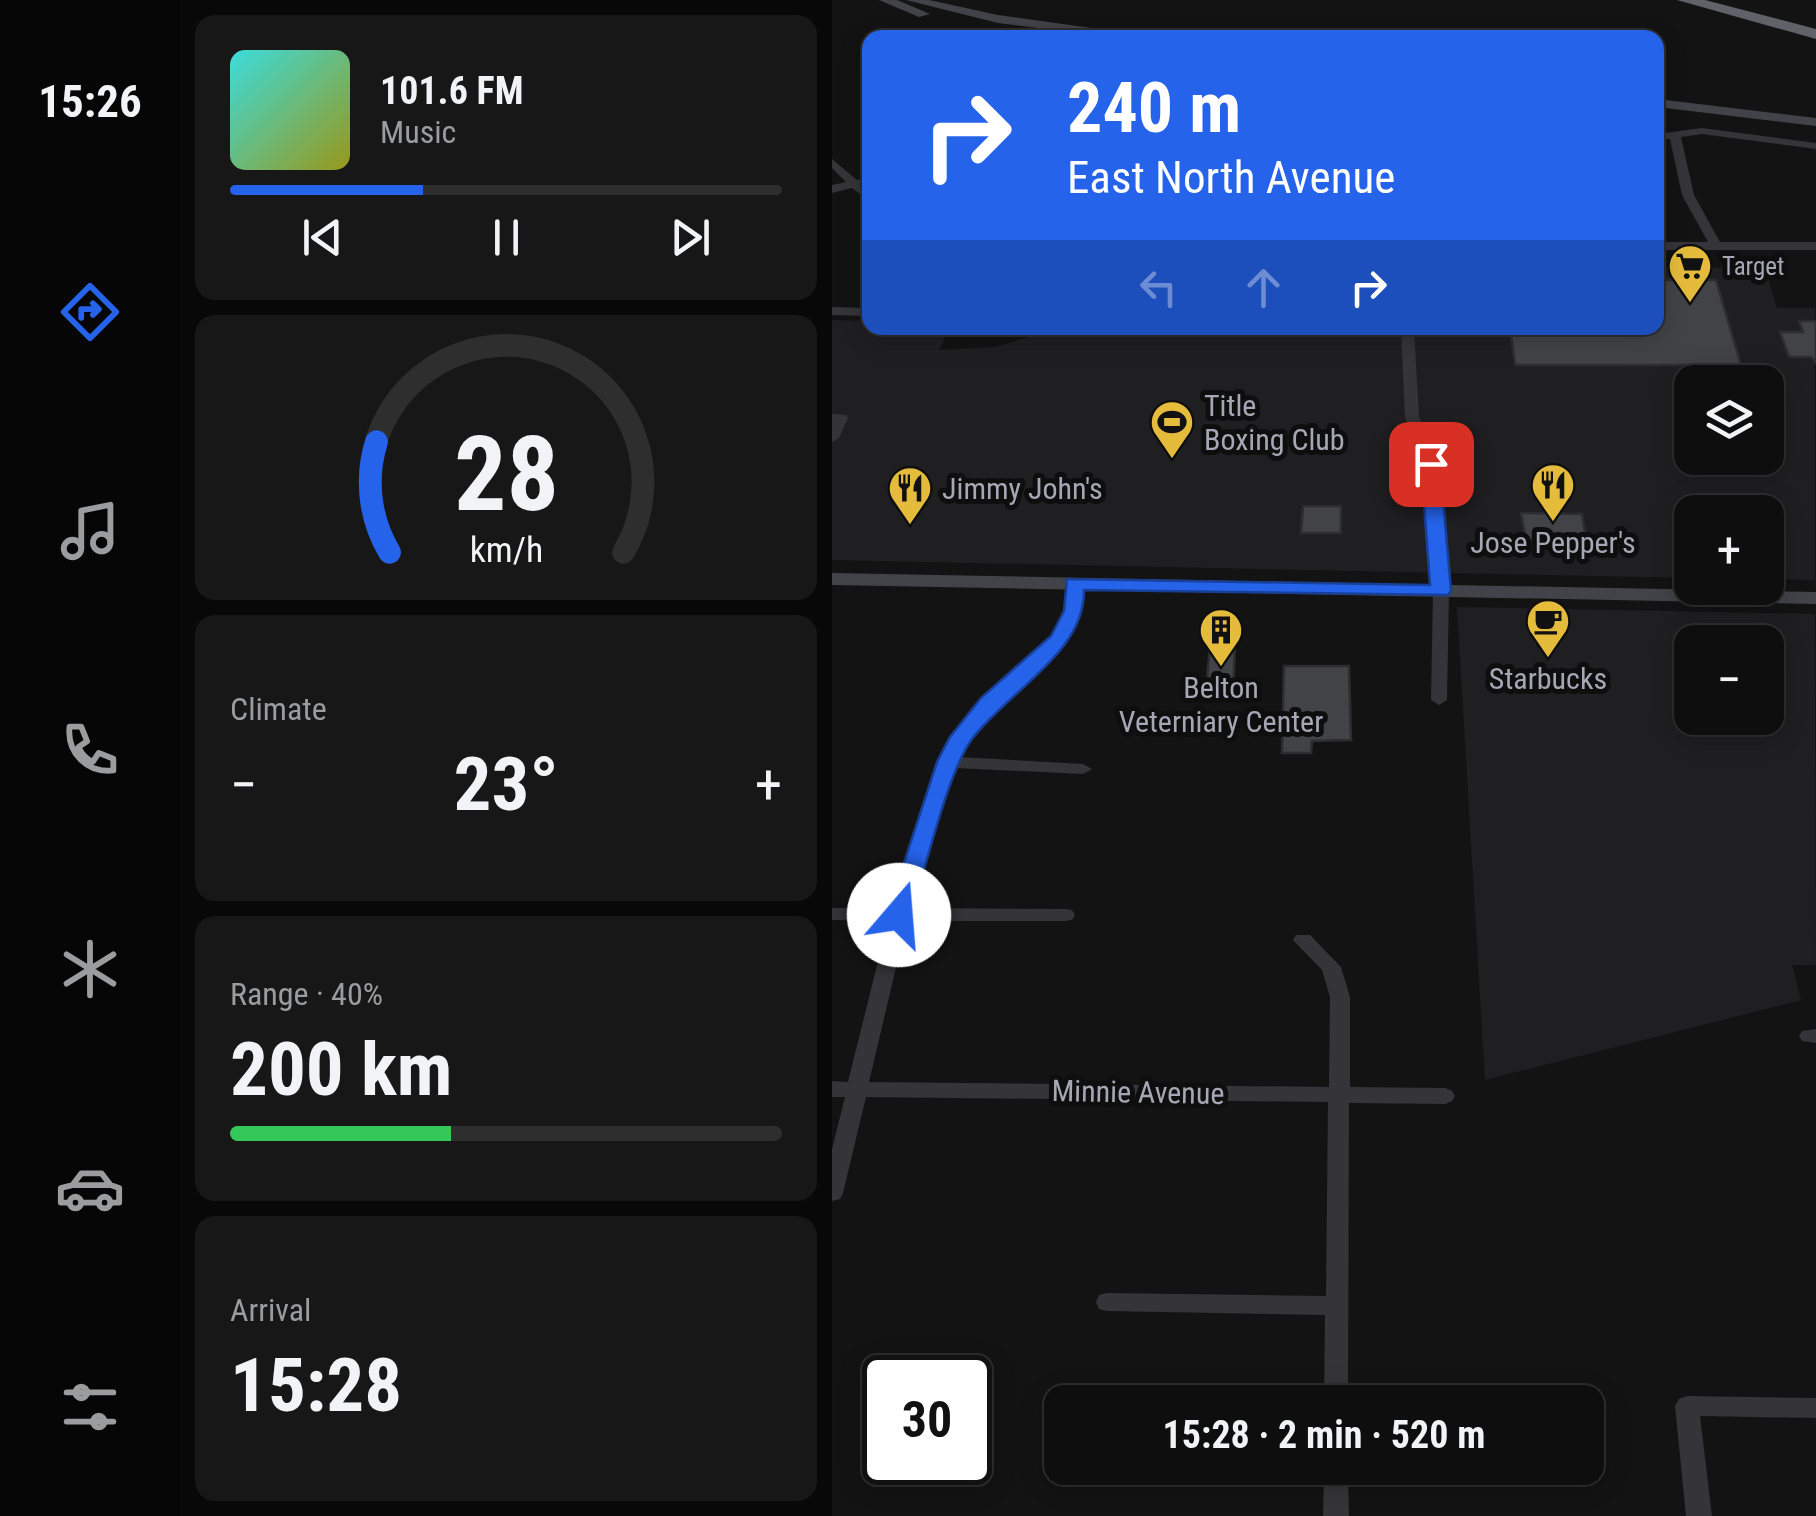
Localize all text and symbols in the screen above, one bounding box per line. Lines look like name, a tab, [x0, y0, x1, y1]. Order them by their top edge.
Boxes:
text: 240 m	[1067, 67, 1241, 149]
text: 101.6 FM	[380, 69, 524, 113]
icon: right	[902, 70, 1032, 200]
text: 15:26	[38, 75, 142, 128]
text: Music	[380, 113, 456, 151]
text: East North Avenue	[1067, 151, 1395, 204]
icon: previous	[295, 210, 350, 265]
icon: pause	[479, 210, 534, 265]
icon: next	[663, 210, 718, 265]
supermarket icon: Target	[1667, 243, 1713, 304]
place label: Target	[1722, 252, 1784, 281]
icon: left	[1131, 260, 1186, 315]
icon: ahead	[1236, 260, 1291, 315]
icon: right	[1341, 260, 1396, 315]
icon: directions	[55, 277, 125, 347]
map controls	[1674, 365, 1784, 735]
button: layers	[1674, 365, 1784, 475]
place label: Title Boxing Club	[1204, 388, 1345, 457]
sports icon: Title Boxing Club	[1149, 399, 1195, 460]
text: 28	[453, 414, 559, 535]
pin	[1389, 422, 1474, 507]
icon: arrive	[1404, 437, 1459, 492]
restaurant icon: Jose Pepper's	[1530, 462, 1576, 523]
restaurant icon: Jimmy John's	[887, 465, 933, 526]
place label: Jimmy John's	[942, 471, 1103, 506]
button: +	[1674, 495, 1784, 605]
icon: music	[55, 496, 125, 566]
place label: Jose Pepper's	[1470, 525, 1636, 560]
text: km/h	[469, 529, 543, 571]
cafe icon: Starbucks	[1525, 598, 1571, 659]
building icon: Belton Veterniary Center	[1198, 607, 1244, 668]
button: −	[1674, 625, 1784, 735]
place label: Starbucks	[1489, 661, 1607, 696]
place label: Belton Veterniary Center	[1119, 670, 1323, 739]
text: Climate	[230, 690, 327, 728]
icon: phone	[55, 715, 125, 785]
text: 23°	[454, 740, 559, 828]
text: −	[230, 753, 258, 817]
text: +	[755, 753, 782, 817]
position arrow	[847, 863, 951, 967]
icon: climate	[55, 934, 125, 1004]
text: Range · 40%	[230, 975, 383, 1013]
text: 200 km	[230, 1025, 452, 1113]
street label: Minnie Avenue	[1051, 1073, 1225, 1111]
icon: car	[55, 1153, 125, 1223]
text: Arrival	[230, 1291, 311, 1329]
text: 15:28	[230, 1341, 402, 1429]
speed limit sign: 30	[862, 1355, 992, 1485]
icon: filters	[55, 1372, 125, 1442]
text: 15:28 · 2 min · 520 m	[1163, 1413, 1485, 1457]

